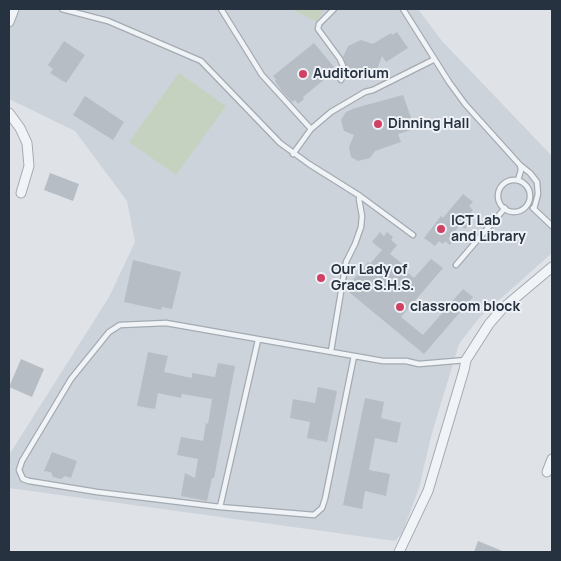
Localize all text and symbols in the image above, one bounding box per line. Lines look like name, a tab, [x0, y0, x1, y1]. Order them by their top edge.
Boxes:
place label: Auditorium	[313, 66, 389, 82]
marker: Auditorium	[297, 68, 309, 80]
place label: Dinning Hall	[388, 116, 469, 132]
marker: Dinning Hall	[372, 118, 384, 130]
place label: ICT Lab and Library	[451, 213, 526, 246]
marker: ICT Lab and Library	[435, 223, 447, 235]
place label: Our Lady of Grace S.H.S.	[331, 262, 414, 294]
marker: Our Lady of Grace S.H.S.	[315, 272, 327, 284]
place label: classroom block	[410, 299, 520, 315]
marker: classroom block	[394, 301, 406, 313]

